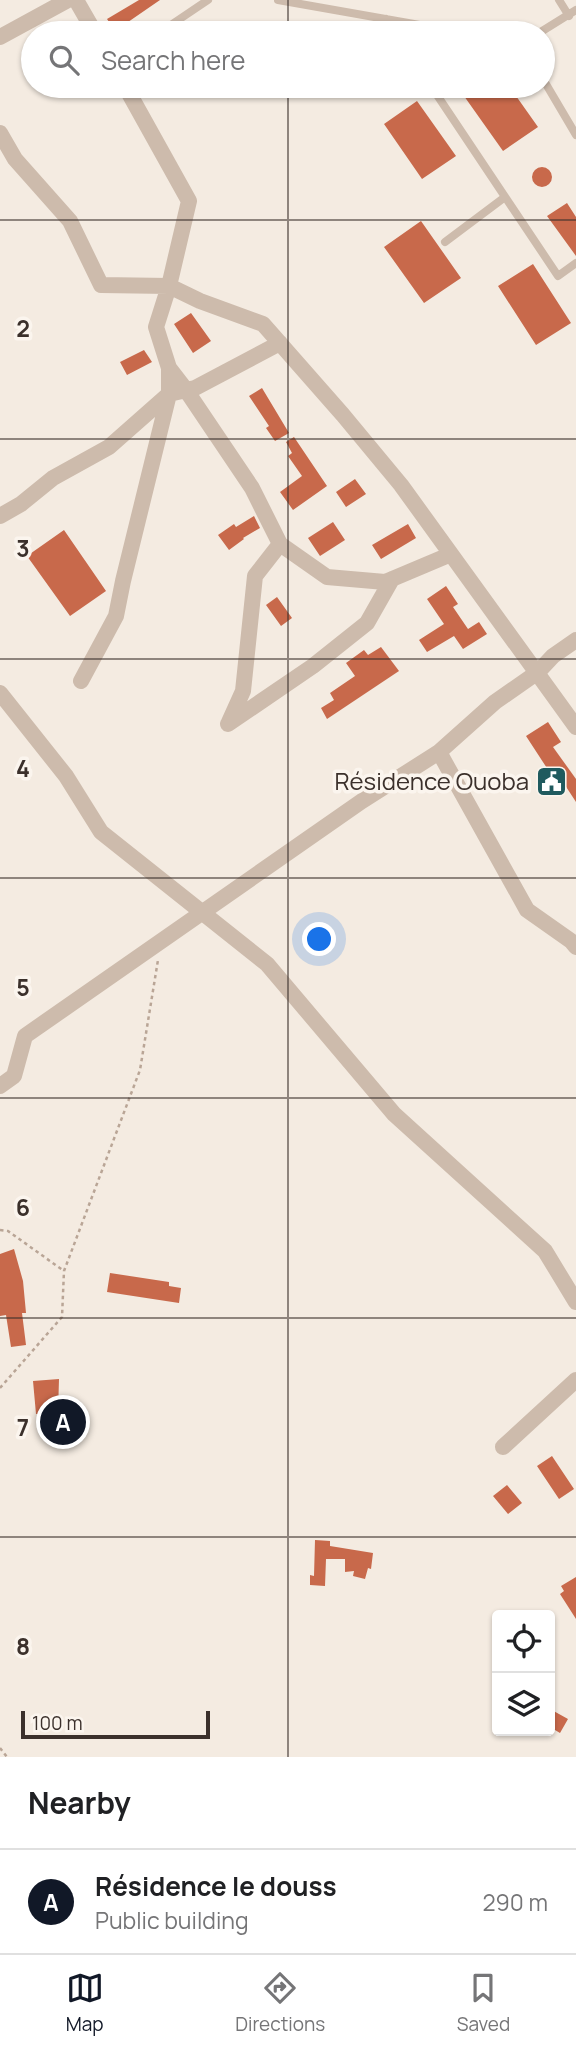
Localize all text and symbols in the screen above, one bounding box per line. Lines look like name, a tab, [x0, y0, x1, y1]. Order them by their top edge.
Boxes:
search box	[21, 21, 555, 98]
icon: search	[45, 41, 83, 79]
text: Search here	[101, 42, 246, 78]
text: 2	[16, 312, 30, 344]
text: 3	[16, 532, 30, 564]
text: 4	[16, 752, 30, 784]
place label: Résidence Ouoba	[334, 764, 529, 797]
public building icon: Résidence Ouoba	[535, 765, 569, 799]
your location	[302, 922, 336, 956]
text: 5	[16, 971, 30, 1003]
text: 6	[16, 1191, 30, 1223]
pin: A	[40, 1396, 86, 1448]
text: 7	[17, 1411, 29, 1443]
map controls	[492, 1610, 555, 1736]
button: locate	[492, 1610, 555, 1673]
text: 8	[16, 1630, 30, 1662]
button: layers	[492, 1673, 555, 1736]
scale bar	[21, 1708, 210, 1740]
text: 100 m	[32, 1710, 83, 1736]
text: Nearby	[28, 1782, 131, 1823]
text: Résidence le douss	[95, 1868, 337, 1904]
text: A	[43, 1886, 59, 1918]
text: 290 m	[482, 1886, 548, 1918]
text: Public building	[95, 1904, 249, 1936]
tab: Map	[66, 1969, 104, 2037]
tab: Directions	[235, 1969, 325, 2037]
tab: Saved	[457, 1969, 510, 2037]

